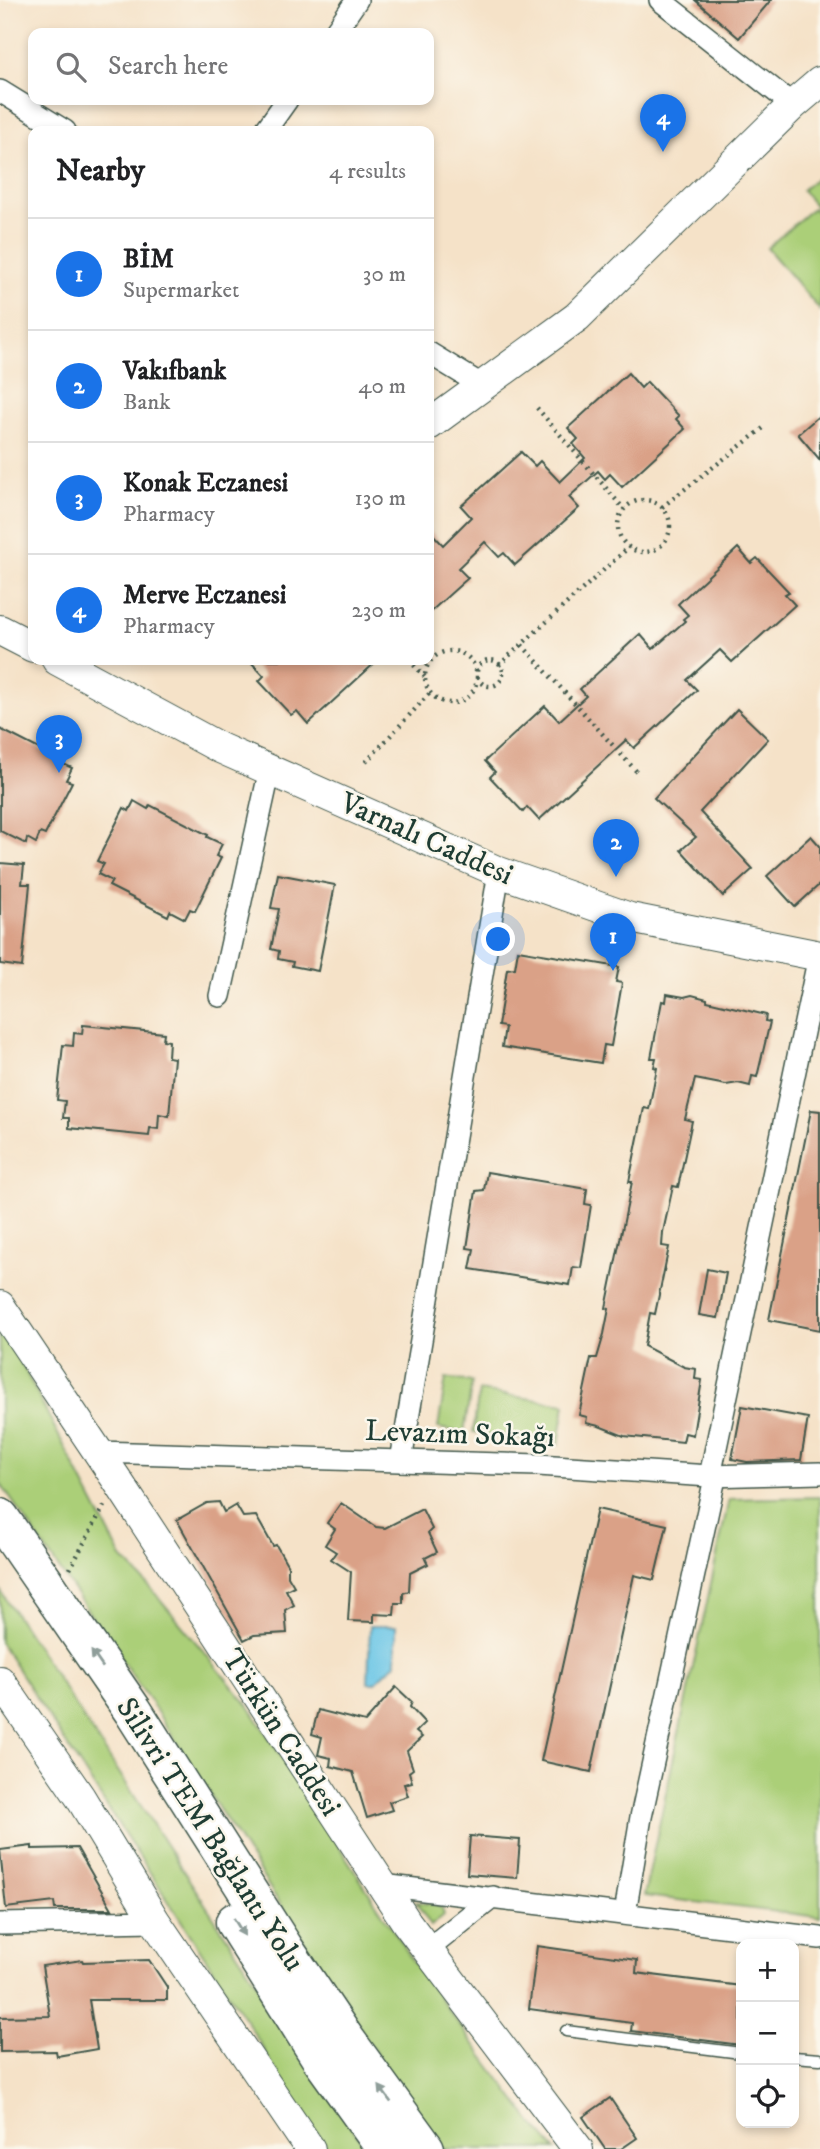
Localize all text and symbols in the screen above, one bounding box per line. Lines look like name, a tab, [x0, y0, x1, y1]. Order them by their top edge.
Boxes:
search box	[28, 28, 434, 105]
icon: search	[52, 48, 90, 86]
text: Search here	[108, 50, 228, 83]
pin: 4	[640, 94, 686, 152]
text: Nearby	[56, 153, 145, 190]
text: 4 results	[329, 157, 406, 186]
text: BİM	[123, 243, 174, 276]
text: 1	[75, 260, 83, 289]
text: 30 m	[363, 260, 406, 289]
text: Supermarket	[123, 276, 239, 305]
text: Vakıfbank	[123, 355, 226, 388]
text: 2	[73, 372, 85, 401]
text: 40 m	[358, 372, 406, 401]
text: Bank	[123, 388, 171, 417]
text: Konak Eczanesi	[123, 467, 288, 500]
text: 3	[75, 484, 83, 513]
text: 130 m	[354, 484, 406, 513]
text: Pharmacy	[123, 500, 215, 529]
text: Merve Eczanesi	[123, 579, 286, 612]
text: 4	[72, 596, 86, 625]
text: 230 m	[352, 596, 406, 625]
text: Pharmacy	[123, 612, 215, 641]
pin: 3	[36, 715, 82, 773]
street label: Varnalı Caddesi	[333, 784, 519, 894]
pin: 2	[593, 819, 639, 877]
pin: 1	[590, 913, 636, 971]
your location	[481, 922, 515, 956]
street label: Levazım Sokağı	[364, 1413, 555, 1456]
street label: Türkün Caddesi	[213, 1642, 348, 1823]
one-way arrow	[90, 1650, 104, 1668]
street label: Silivri TEM Bağlantı Yolu	[107, 1691, 312, 1979]
one-way arrow	[232, 1918, 245, 1937]
map controls	[736, 1939, 799, 2128]
button: +	[736, 1939, 799, 2002]
button: −	[736, 2002, 799, 2065]
button: locate	[736, 2065, 799, 2128]
one-way arrow	[378, 2085, 392, 2103]

